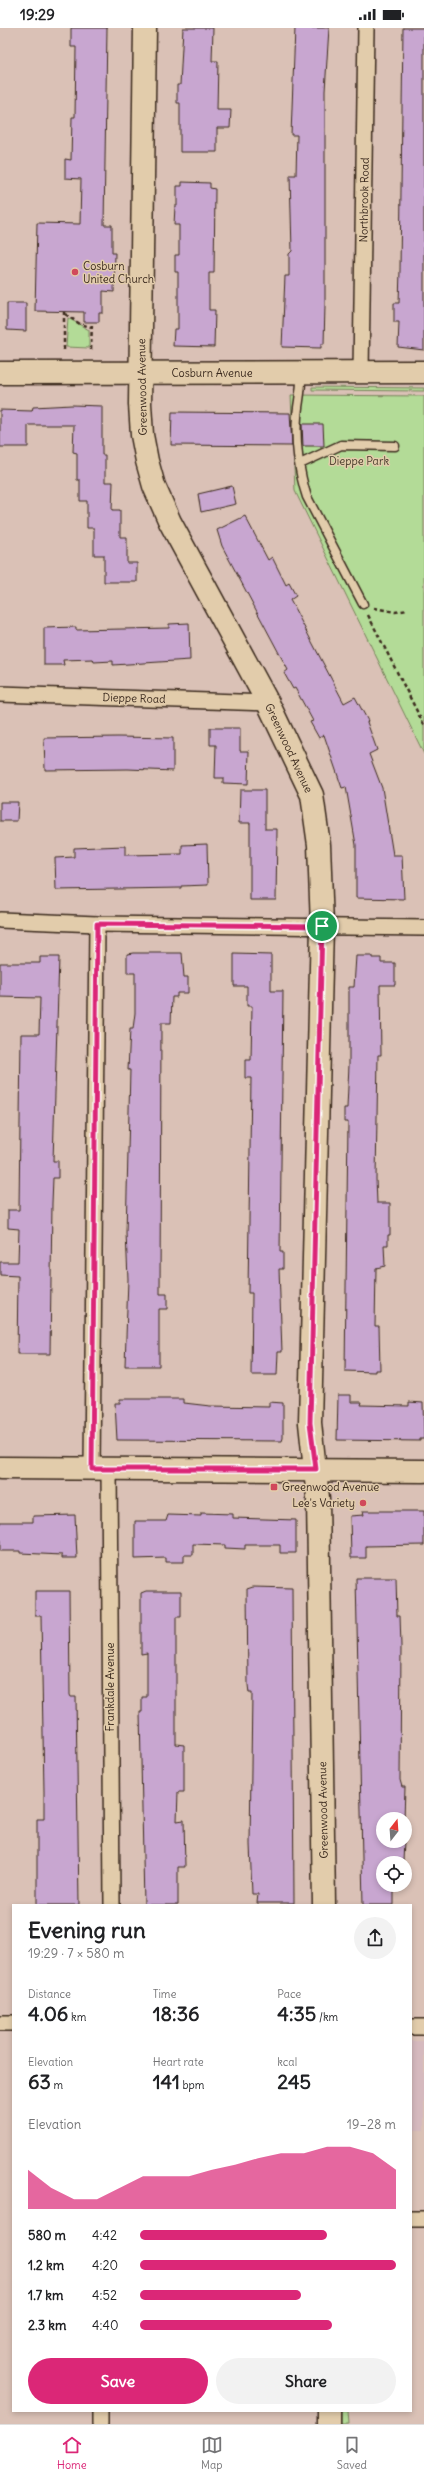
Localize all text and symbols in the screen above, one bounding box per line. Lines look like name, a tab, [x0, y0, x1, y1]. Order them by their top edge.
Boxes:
text: 19:29	[20, 5, 55, 24]
street label: Northbrook Road	[356, 157, 372, 243]
place label: Cosburn United Church	[83, 259, 154, 286]
marker: Cosburn United Church	[70, 267, 80, 277]
street label: Greenwood Avenue	[134, 338, 150, 436]
street label: Cosburn Avenue	[171, 366, 253, 380]
park label: Dieppe Park	[329, 454, 389, 468]
street label: Dieppe Road	[102, 690, 166, 706]
street label: Greenwood Avenue	[262, 701, 316, 795]
pin	[305, 909, 339, 943]
icon: arrive	[311, 915, 333, 937]
place label: Greenwood Avenue	[282, 1480, 379, 1494]
marker: Greenwood Avenue	[269, 1482, 279, 1492]
place label: Lee's Variety	[292, 1496, 355, 1510]
marker: Lee's Variety	[358, 1498, 368, 1508]
street label: Frankdale Avenue	[103, 1642, 117, 1731]
street label: Greenwood Avenue	[315, 1761, 331, 1859]
north arrow	[376, 1812, 412, 1848]
map controls	[376, 1812, 412, 1892]
button: locate	[376, 1856, 412, 1892]
text: Evening run	[28, 1916, 146, 1944]
button: share	[354, 1917, 396, 1959]
text: 19:29 · 7 × 580 m	[28, 1945, 124, 1962]
text: Distance	[28, 1987, 71, 2001]
text: Time	[153, 1987, 176, 2001]
text: Pace	[277, 1987, 301, 2001]
text: 4.06	[28, 2001, 68, 2026]
text: 18:36	[153, 2001, 200, 2026]
text: 4:35	[277, 2001, 316, 2026]
text: km	[68, 2010, 86, 2024]
text: /km	[316, 2010, 338, 2024]
text: Elevation	[28, 2055, 73, 2069]
text: Heart rate	[153, 2055, 204, 2069]
text: kcal	[277, 2055, 297, 2069]
text: 63	[28, 2069, 51, 2094]
text: 141	[153, 2069, 180, 2094]
text: 245	[277, 2069, 311, 2094]
text: m	[51, 2078, 63, 2092]
text: bpm	[180, 2078, 205, 2092]
text: Elevation	[28, 2116, 81, 2133]
text: 19–28 m	[347, 2116, 396, 2133]
text: 580 m	[28, 2227, 66, 2244]
text: 4:42	[92, 2227, 117, 2244]
text: 1.2 km	[28, 2257, 64, 2274]
text: 4:20	[92, 2257, 118, 2274]
text: 1.7 km	[28, 2287, 63, 2304]
text: 4:52	[92, 2287, 117, 2304]
text: 2.3 km	[28, 2317, 66, 2334]
text: 4:40	[92, 2317, 119, 2334]
button: Save	[28, 2358, 208, 2404]
button: Share	[216, 2358, 396, 2404]
tab: Home	[57, 2434, 87, 2472]
tab: Map	[201, 2434, 223, 2472]
tab: Saved	[337, 2434, 367, 2472]

